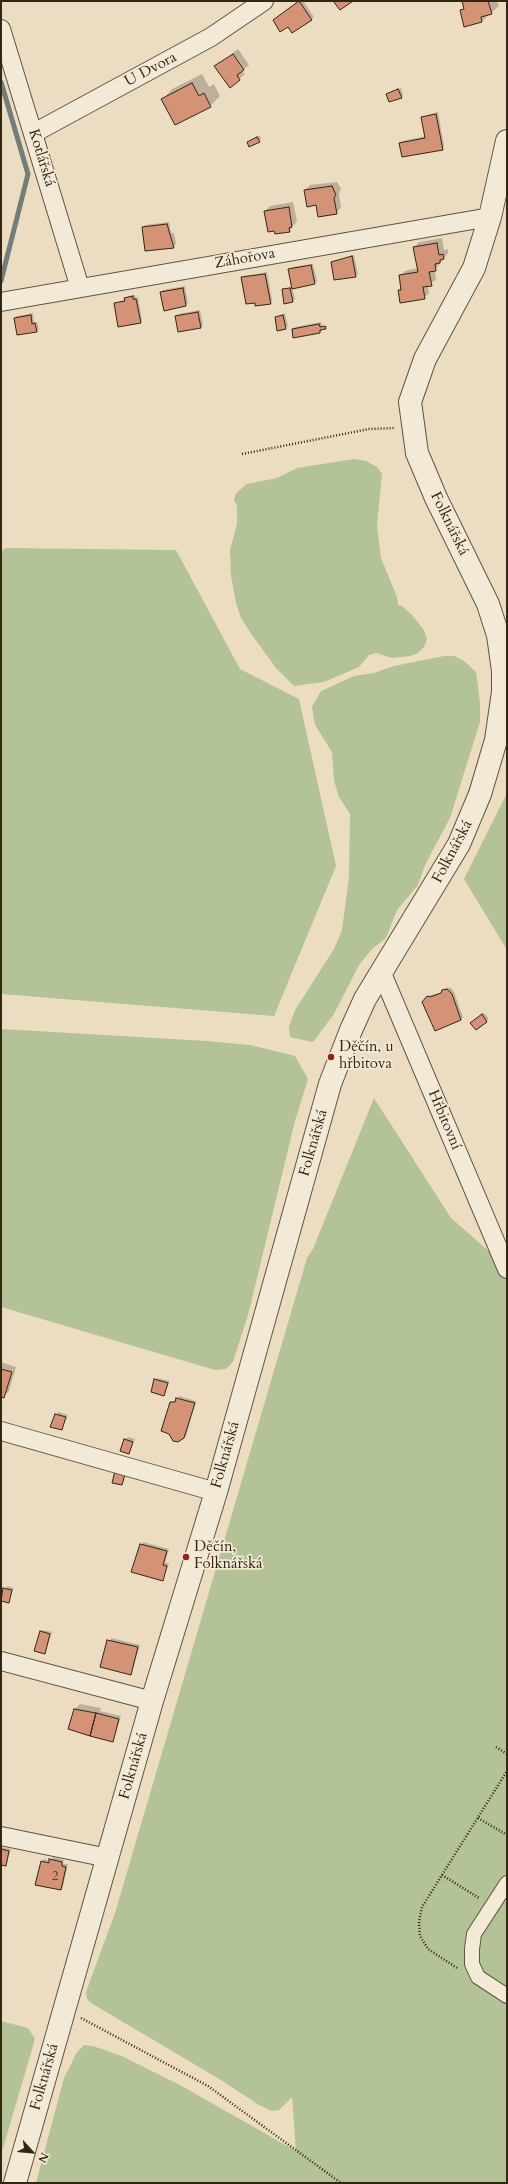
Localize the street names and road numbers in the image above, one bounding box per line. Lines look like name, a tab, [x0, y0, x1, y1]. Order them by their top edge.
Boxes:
street label: U Dvora	[122, 49, 180, 91]
street label: Kotlářská	[24, 127, 58, 189]
street label: Záhořova	[213, 245, 277, 273]
street label: Folknářská	[426, 489, 472, 559]
street label: Folknářská	[429, 818, 477, 886]
street label: Hřbitovní	[423, 1087, 465, 1153]
street label: Folknářská	[296, 1108, 332, 1178]
street label: Folknářská	[208, 1420, 244, 1490]
street label: Folknářská	[116, 1731, 152, 1801]
street label: Folknářská	[27, 2042, 63, 2112]

